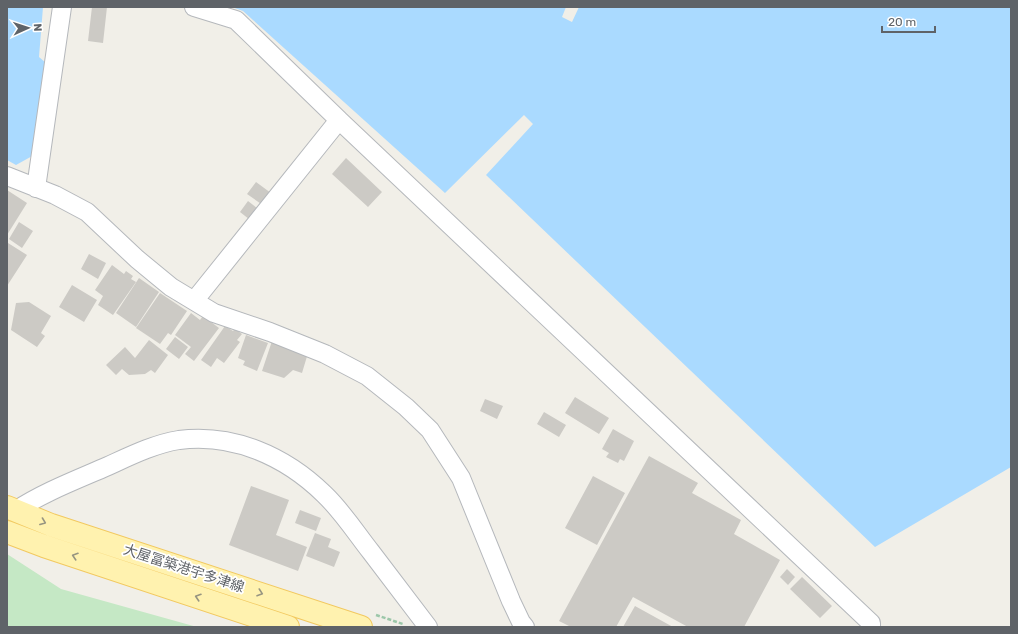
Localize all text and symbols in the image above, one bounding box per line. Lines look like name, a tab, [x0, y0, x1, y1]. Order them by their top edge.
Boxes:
north arrow	[8, 8, 48, 48]
scale bar	[882, 8, 935, 34]
text: 20 m	[888, 15, 916, 29]
text: N	[31, 23, 44, 32]
one-way arrow	[40, 517, 47, 525]
street label: 大屋冨築港宇多津線	[121, 541, 246, 596]
one-way arrow	[71, 553, 78, 561]
one-way arrow	[256, 588, 263, 597]
one-way arrow	[195, 593, 202, 602]

